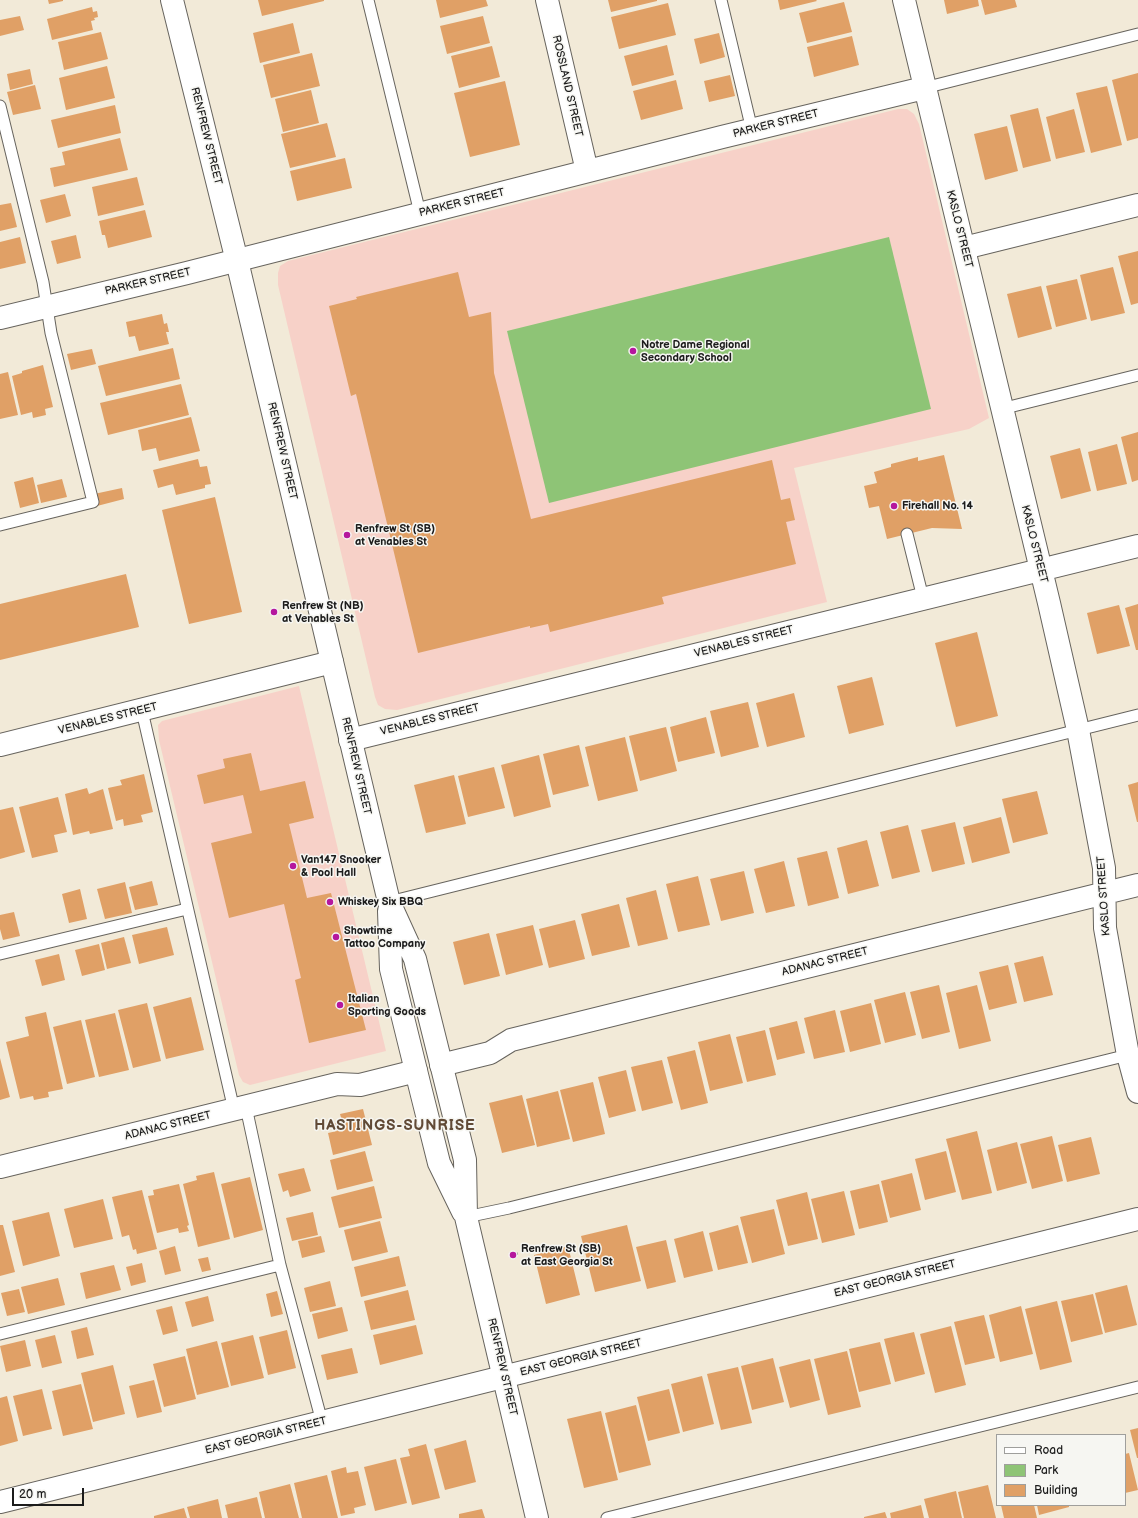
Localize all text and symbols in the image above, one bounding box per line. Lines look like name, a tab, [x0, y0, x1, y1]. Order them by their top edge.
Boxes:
street label: ROSSLAND STREET	[549, 34, 585, 138]
street label: RENFREW STREET	[188, 86, 224, 186]
street label: PARKER STREET	[732, 107, 820, 141]
street label: PARKER STREET	[418, 186, 506, 220]
street label: KASLO STREET	[943, 189, 975, 269]
street label: PARKER STREET	[104, 266, 192, 298]
place label: Notre Dame Regional Secondary School	[641, 338, 750, 364]
marker: Notre Dame Regional Secondary School	[628, 346, 638, 356]
street label: RENFREW STREET	[264, 401, 300, 501]
place label: Firehall No. 14	[902, 499, 973, 513]
marker: Firehall No. 14	[889, 501, 899, 511]
street label: KASLO STREET	[1018, 504, 1050, 584]
place label: Renfrew St (SB) at Venables St	[355, 522, 435, 548]
marker: Renfrew St (SB) at Venables St	[342, 530, 352, 540]
place label: Renfrew St (NB) at Venables St	[282, 599, 364, 625]
marker: Renfrew St (NB) at Venables St	[269, 607, 279, 617]
street label: VENABLES STREET	[693, 623, 795, 661]
street label: VENABLES STREET	[57, 700, 159, 738]
street label: VENABLES STREET	[379, 701, 481, 739]
street label: RENFREW STREET	[338, 716, 374, 816]
place label: Van147 Snooker & Pool Hall	[301, 853, 381, 879]
street label: KASLO STREET	[1095, 856, 1113, 936]
marker: Van147 Snooker & Pool Hall	[288, 861, 298, 871]
place label: Whiskey Six BBQ	[338, 895, 423, 909]
marker: Whiskey Six BBQ	[325, 897, 335, 907]
place label: Showtime Tattoo Company	[344, 924, 425, 950]
marker: Showtime Tattoo Company	[331, 932, 341, 942]
street label: ADANAC STREET	[780, 945, 870, 979]
place label: Italian Sporting Goods	[348, 992, 426, 1018]
marker: Italian Sporting Goods	[335, 1000, 345, 1010]
street label: ADANAC STREET	[123, 1109, 213, 1143]
district label: HASTINGS-SUNRISE	[314, 1117, 476, 1135]
place label: Renfrew St (SB) at East Georgia St	[521, 1242, 613, 1268]
marker: Renfrew St (SB) at East Georgia St	[508, 1250, 518, 1260]
street label: EAST GEORGIA STREET	[833, 1257, 957, 1301]
street label: RENFREW STREET	[484, 1317, 520, 1417]
street label: EAST GEORGIA STREET	[519, 1336, 643, 1380]
street label: EAST GEORGIA STREET	[204, 1414, 328, 1458]
legend	[996, 1434, 1126, 1506]
text: Road	[1034, 1443, 1063, 1458]
text: Park	[1034, 1463, 1058, 1478]
scale bar	[14, 1480, 86, 1506]
text: Building	[1034, 1483, 1078, 1498]
text: 20 m	[19, 1487, 46, 1502]

